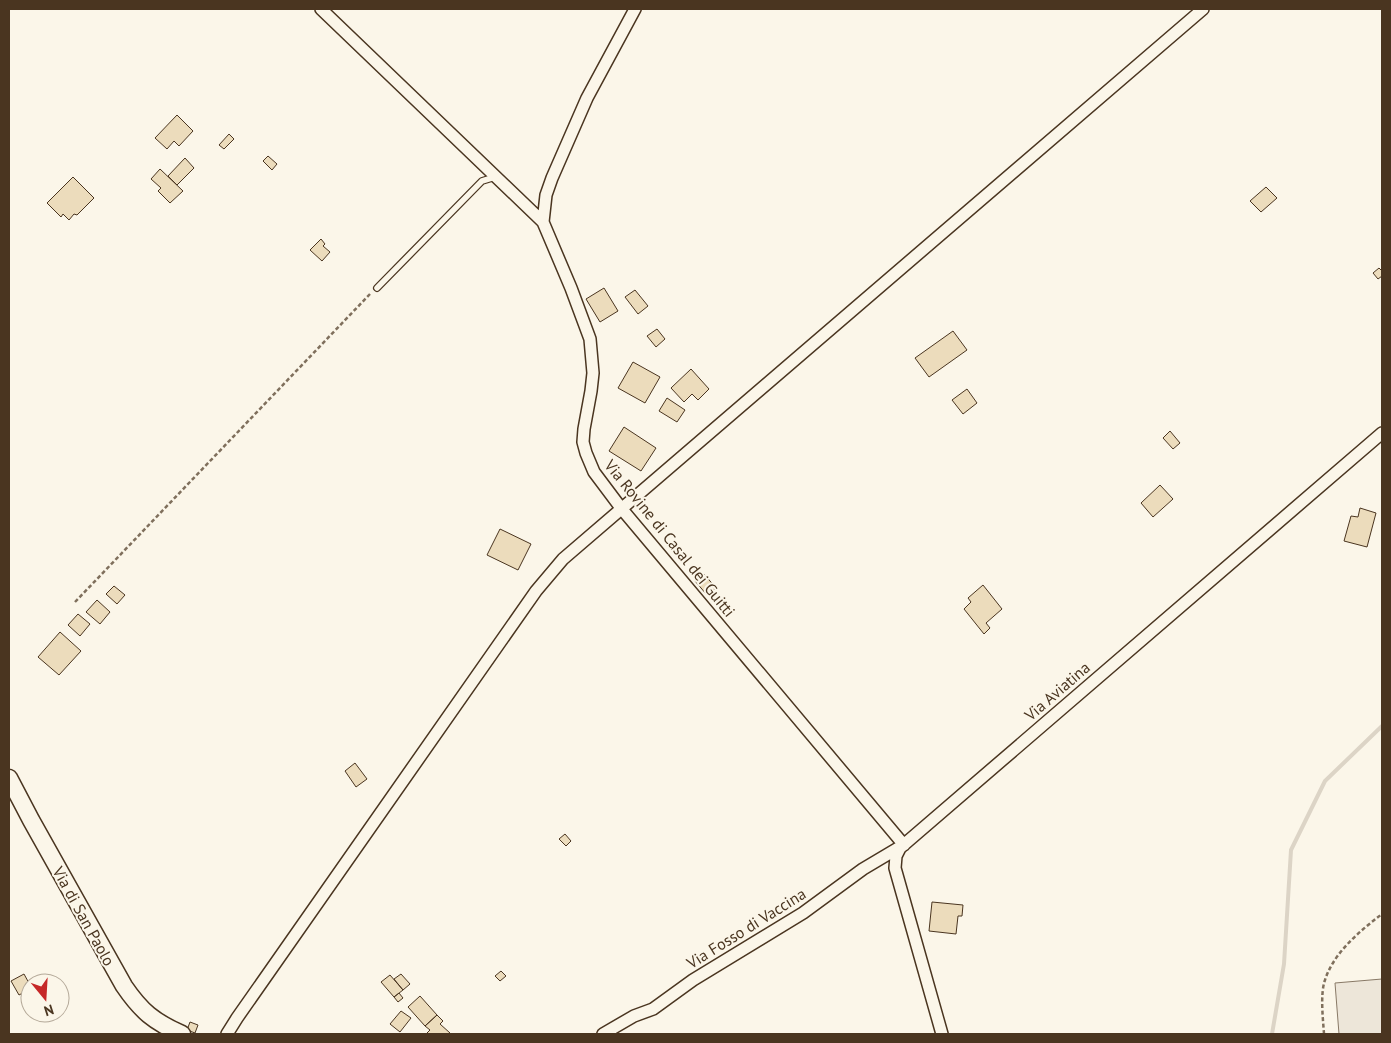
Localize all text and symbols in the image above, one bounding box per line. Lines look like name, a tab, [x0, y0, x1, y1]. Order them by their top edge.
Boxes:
street label: Via Rovine di Casal dei Guitti	[600, 455, 740, 621]
street label: Via Aviatina	[1019, 657, 1094, 726]
street label: Via di San Paolo	[48, 862, 119, 969]
street label: Via Fosso di Vaccina	[682, 883, 809, 973]
north arrow	[20, 973, 70, 1023]
text: N	[42, 1000, 56, 1020]

